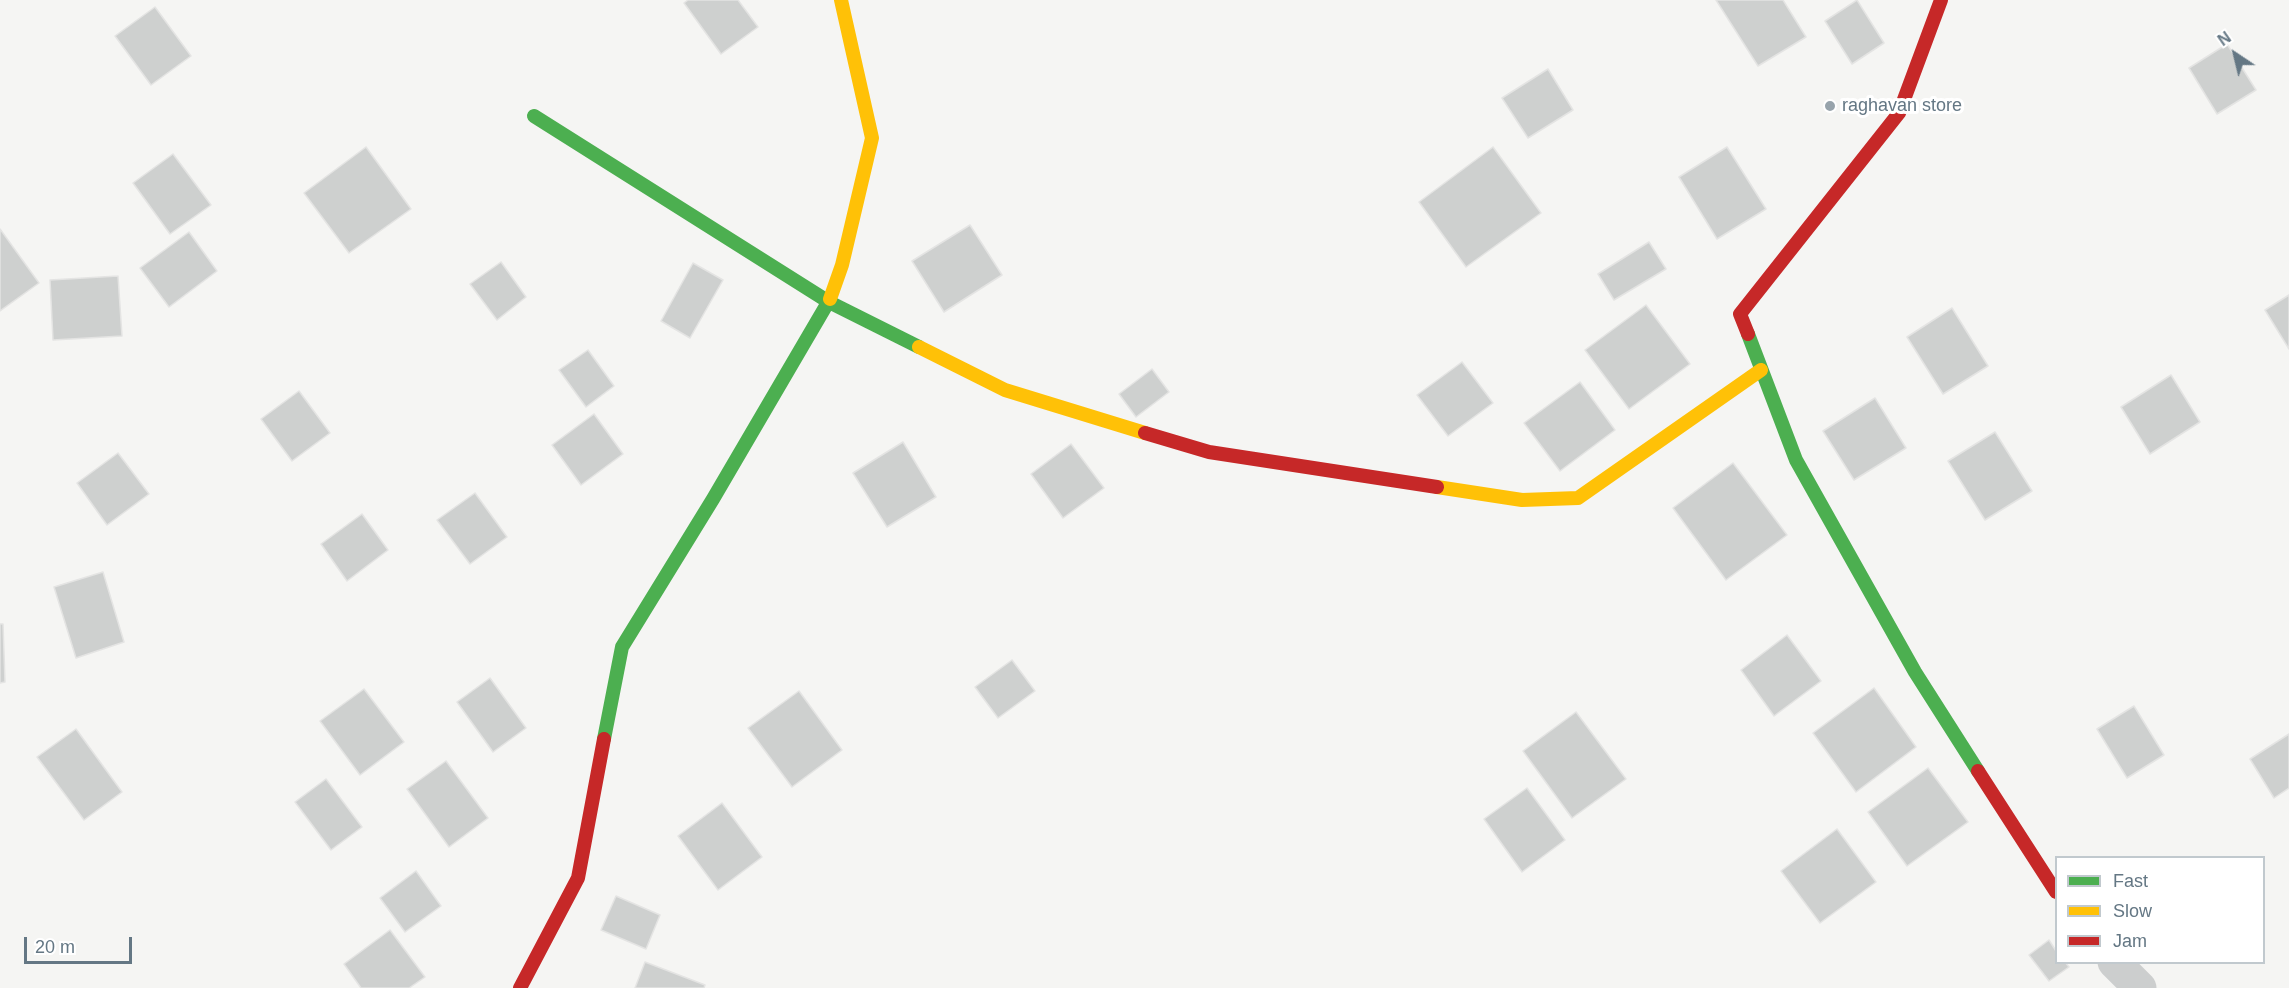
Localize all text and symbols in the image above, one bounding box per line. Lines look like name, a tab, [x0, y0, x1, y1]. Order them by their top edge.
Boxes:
north arrow	[2205, 24, 2265, 84]
text: N	[2215, 29, 2234, 49]
place label: raghavan store	[1842, 95, 1962, 117]
marker: raghavan store	[1823, 99, 1837, 113]
legend	[2055, 856, 2265, 964]
text: Fast	[2113, 871, 2148, 891]
text: Slow	[2113, 901, 2152, 921]
scale bar	[27, 925, 135, 963]
text: Jam	[2113, 931, 2147, 951]
text: 20 m	[35, 937, 75, 957]

